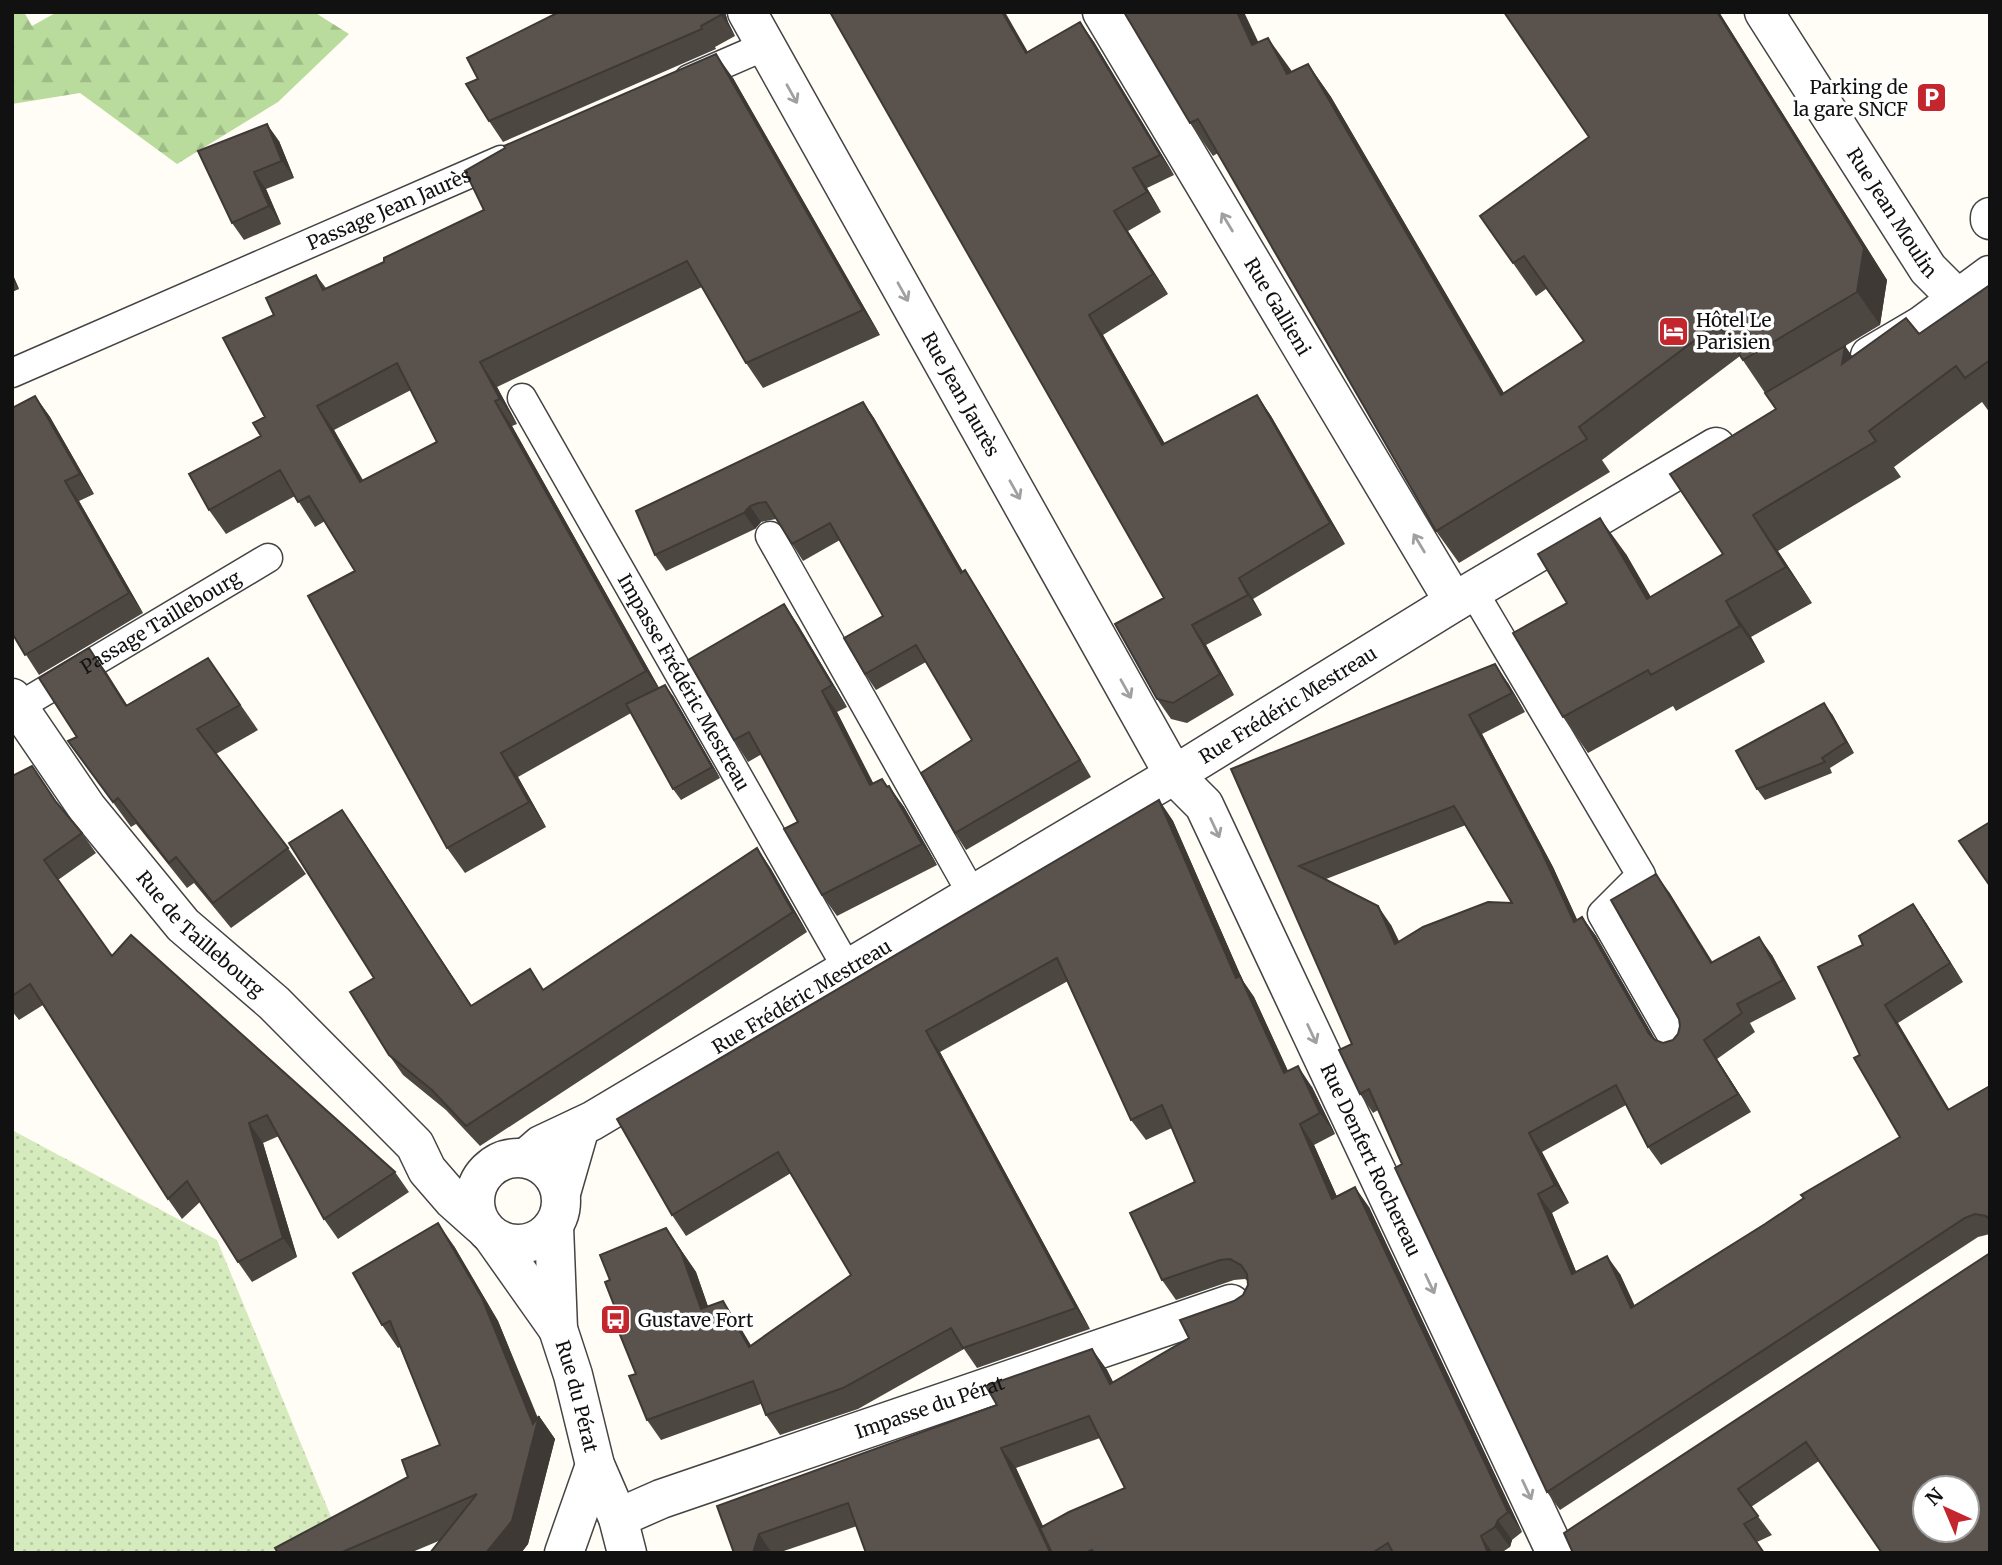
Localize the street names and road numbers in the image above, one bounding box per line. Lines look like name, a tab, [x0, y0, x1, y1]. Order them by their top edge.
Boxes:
street label: Rue Jean Moulin	[1842, 143, 1942, 283]
street label: Passage Jean Jaurès	[303, 163, 475, 255]
street label: Rue Gallieni	[1239, 253, 1316, 360]
street label: Rue Jean Jaurès	[917, 328, 1005, 461]
street label: Passage Taillebourg	[76, 565, 245, 679]
street label: Impasse Frédéric Mestreau	[613, 569, 755, 795]
street label: Rue Frédéric Mestreau	[1194, 641, 1381, 769]
street label: Rue de Taillebourg	[131, 866, 270, 1002]
street label: Rue Frédéric Mestreau	[708, 934, 896, 1059]
street label: Rue Denfert Rochereau	[1315, 1060, 1427, 1260]
street label: Rue du Pérat	[550, 1337, 604, 1455]
street label: Impasse du Pérat	[852, 1370, 1008, 1444]

